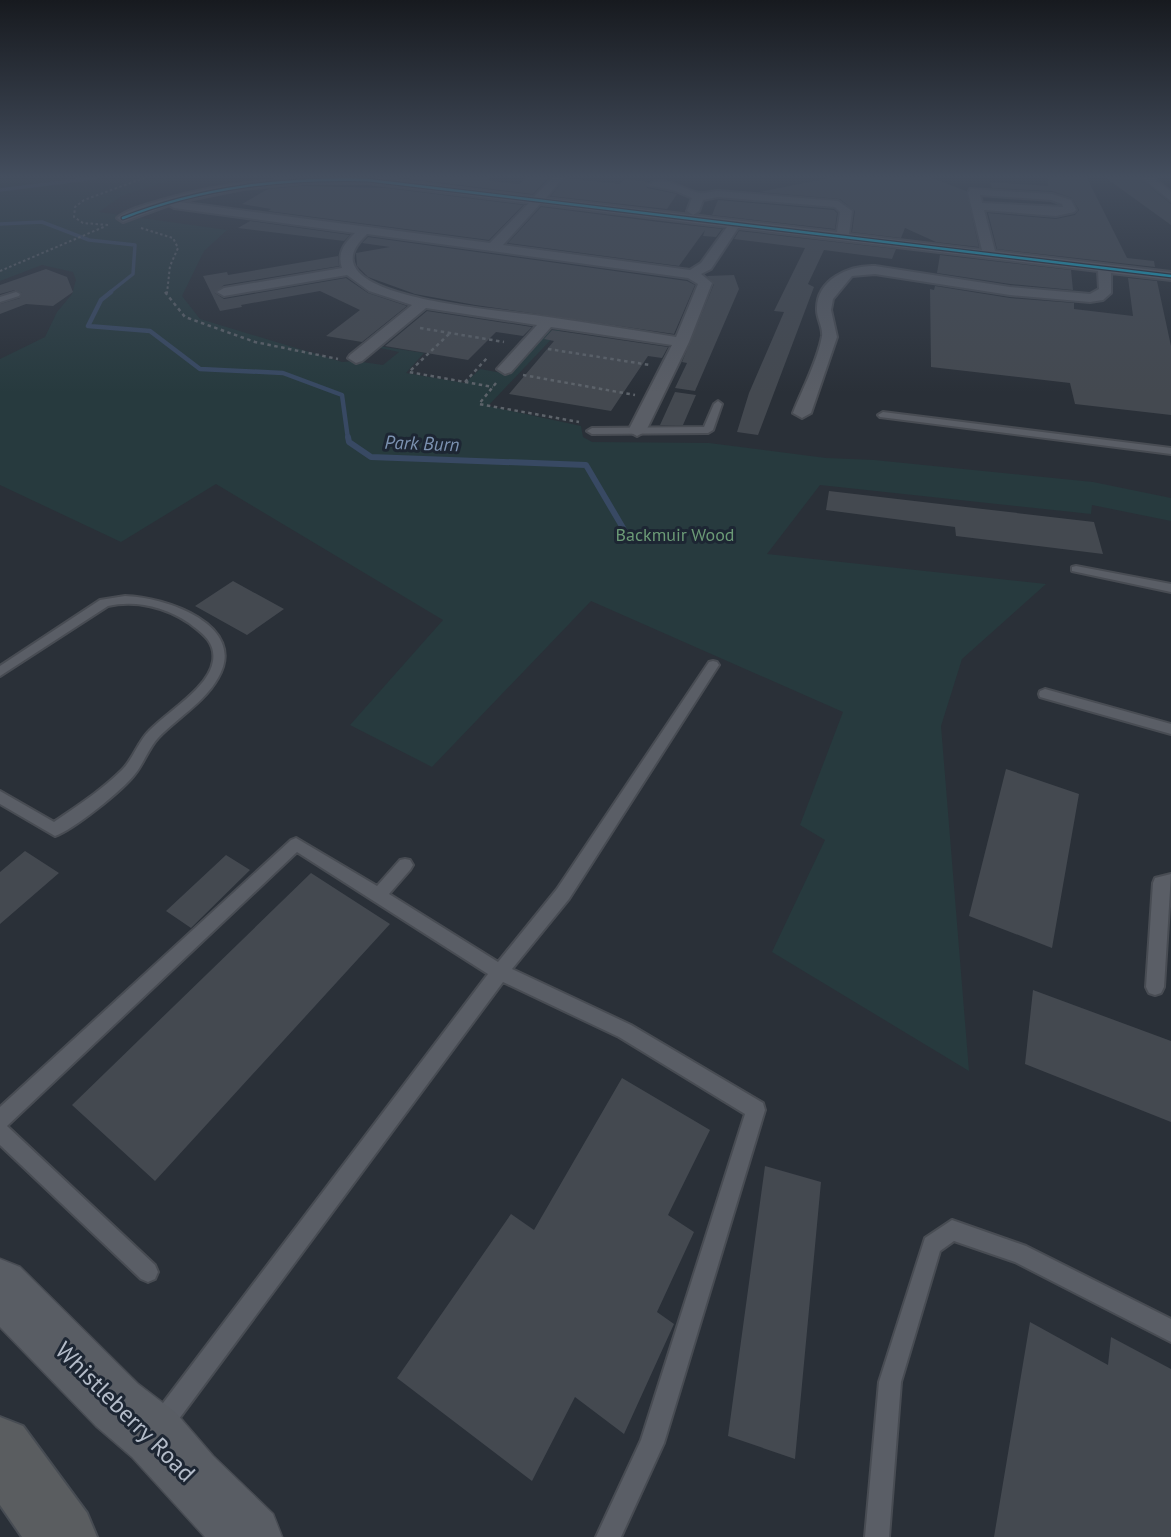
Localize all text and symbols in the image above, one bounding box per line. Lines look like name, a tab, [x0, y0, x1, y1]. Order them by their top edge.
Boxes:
water label: Park Burn	[384, 430, 460, 456]
park label: Backmuir Wood	[615, 523, 735, 546]
street label: Whistleberry Road	[49, 1335, 202, 1488]

